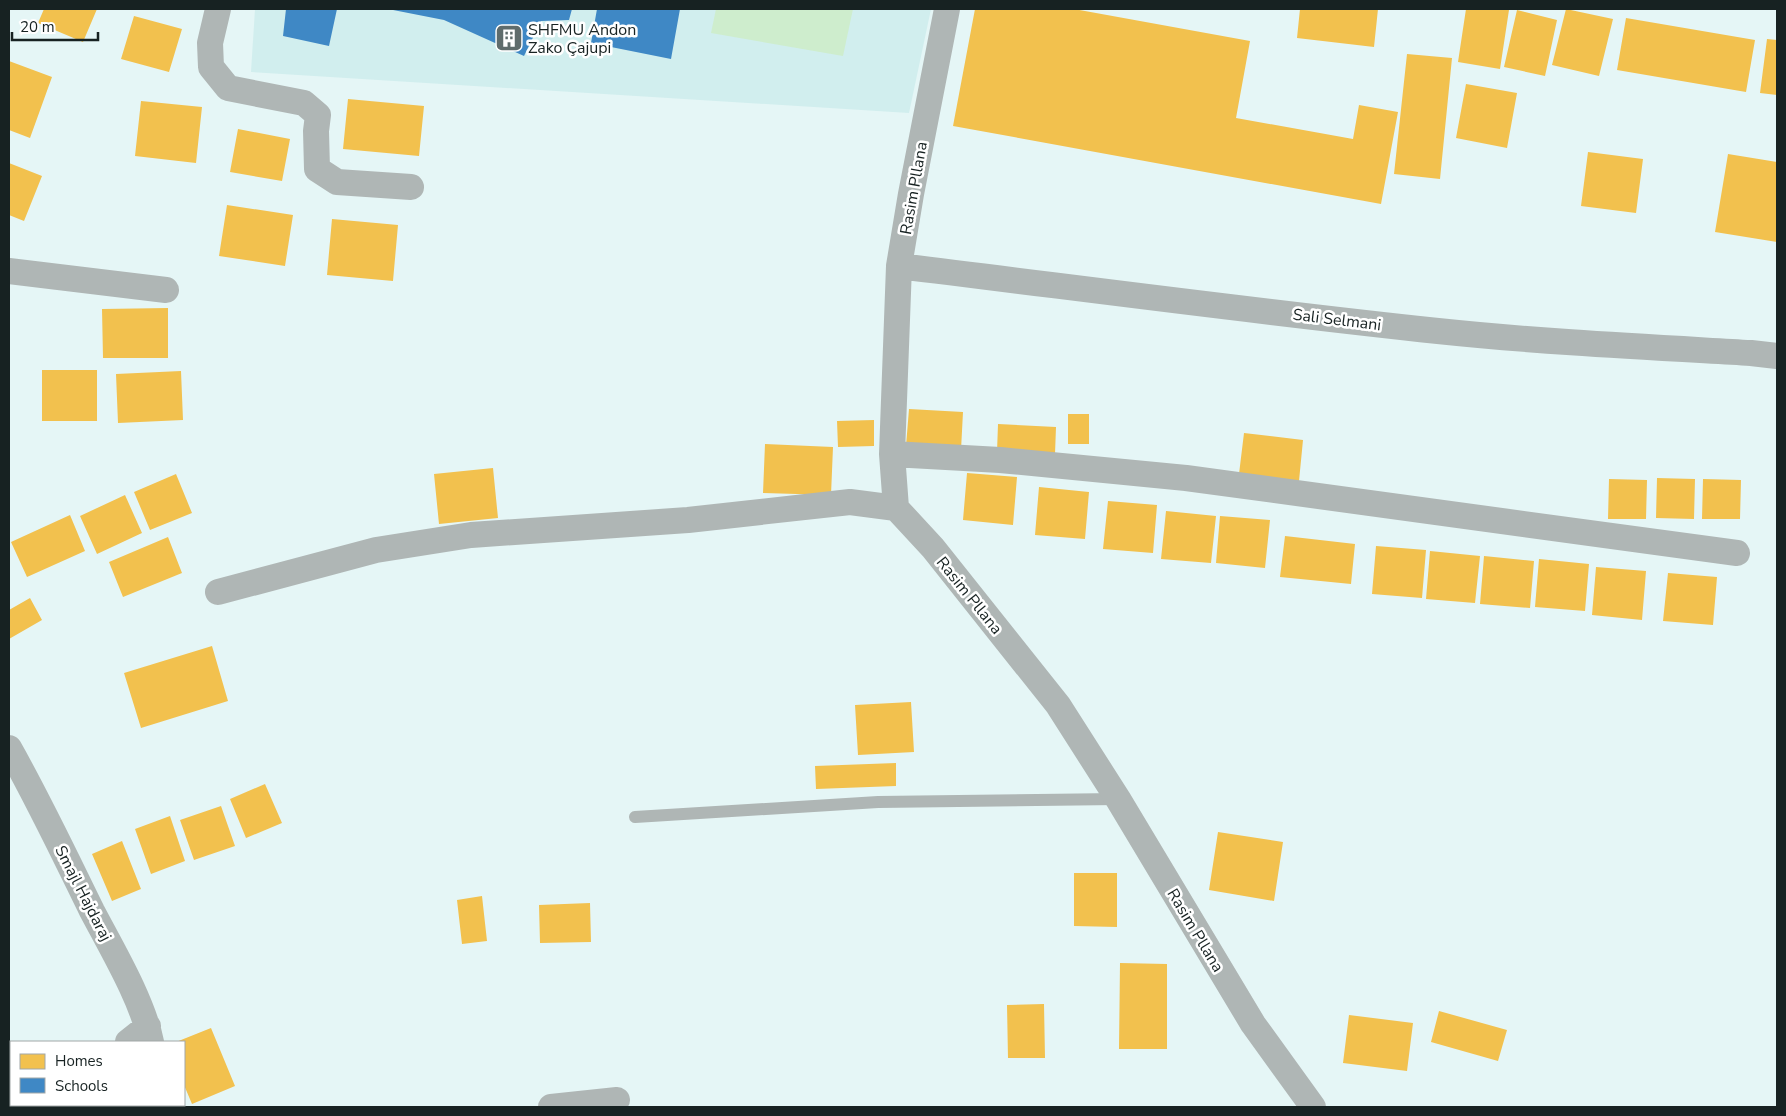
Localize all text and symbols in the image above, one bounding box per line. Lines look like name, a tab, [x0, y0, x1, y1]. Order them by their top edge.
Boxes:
scale bar	[12, 10, 99, 42]
text: 20 m	[20, 17, 55, 37]
place label: SHFMU Andon Zako Çajupi	[528, 19, 636, 59]
building icon: SHFMU Andon Zako Çajupi	[494, 23, 524, 53]
street label: Rasim Pllana	[895, 140, 933, 236]
street label: Sali Selmani	[1291, 304, 1382, 336]
street label: Rasim Pllana	[931, 552, 1007, 639]
street label: Smajl Hajdaraj	[50, 842, 117, 945]
street label: Rasim Pllana	[1161, 885, 1229, 976]
legend	[10, 1041, 185, 1106]
text: Homes	[55, 1051, 103, 1071]
text: Schools	[55, 1076, 108, 1096]

